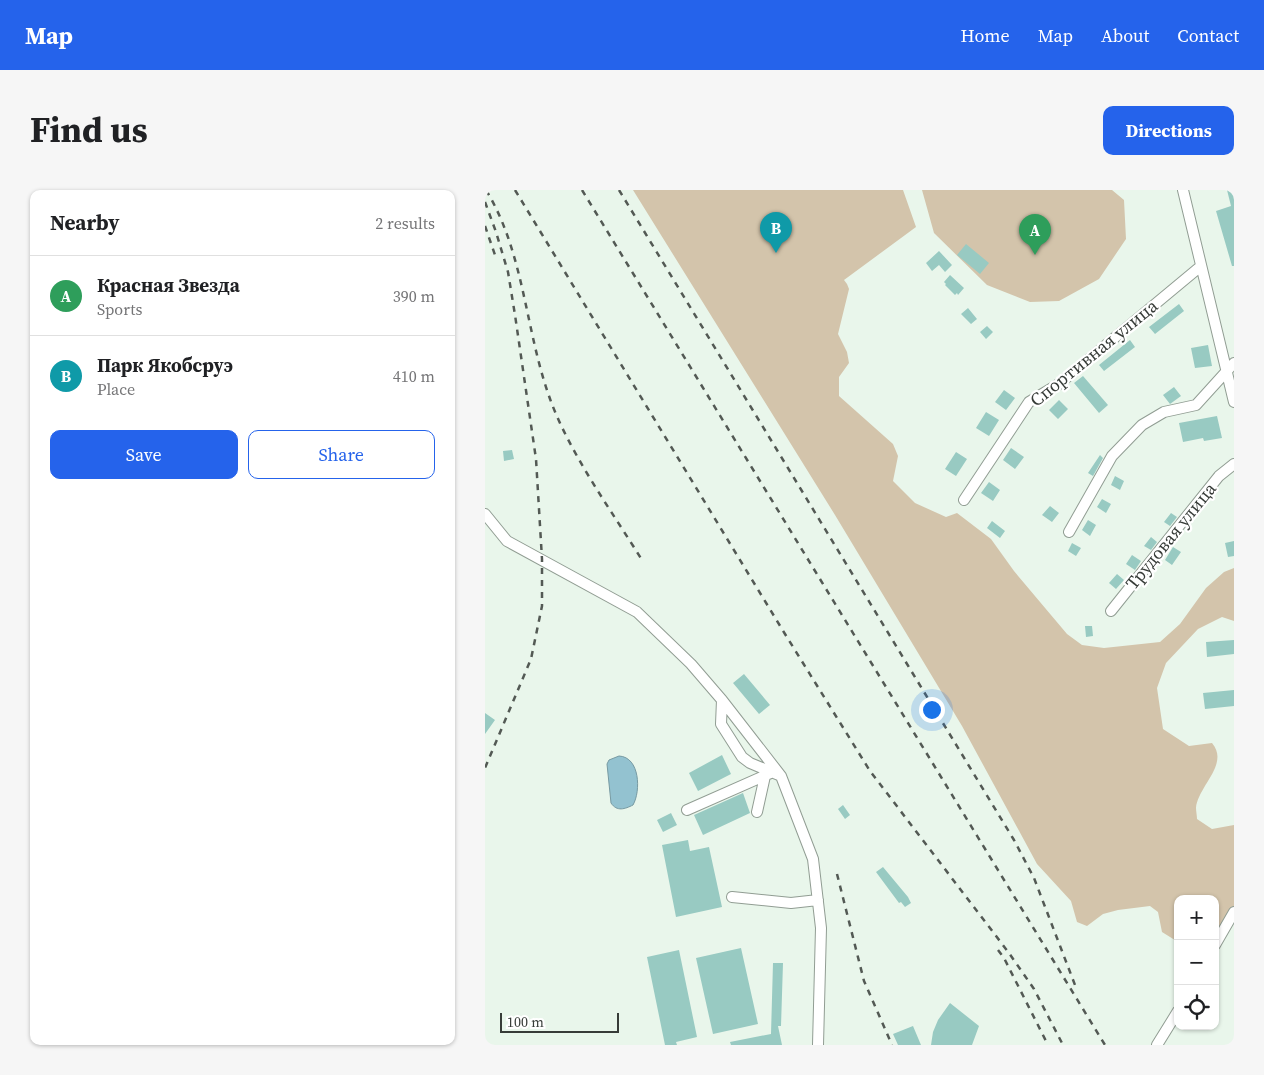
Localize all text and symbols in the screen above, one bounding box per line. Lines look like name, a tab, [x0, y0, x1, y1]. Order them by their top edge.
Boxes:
text: Map	[25, 19, 73, 52]
text: Home	[961, 23, 1010, 48]
text: Map	[1038, 23, 1073, 48]
text: About	[1101, 23, 1149, 48]
text: Contact	[1177, 23, 1239, 48]
text: Find us	[30, 106, 148, 154]
button: Directions	[1103, 106, 1234, 155]
text: Nearby	[50, 208, 120, 237]
text: 2 results	[375, 212, 435, 234]
pin: B	[760, 212, 792, 253]
pin: A	[1019, 214, 1051, 255]
text: Красная Звезда	[97, 272, 240, 298]
text: A	[61, 285, 71, 307]
text: 390 m	[393, 285, 435, 307]
street label: Спортивная улица	[1024, 293, 1164, 412]
text: Sports	[97, 298, 142, 320]
text: Парк Якобсруэ	[97, 352, 233, 378]
text: B	[61, 365, 71, 387]
text: 410 m	[393, 365, 435, 387]
text: Place	[97, 378, 135, 400]
button: Save	[50, 430, 238, 479]
button: Share	[248, 430, 435, 479]
street label: Трудовая улица	[1120, 476, 1222, 595]
your location	[919, 697, 945, 723]
map controls	[1174, 895, 1219, 1030]
button: +	[1174, 895, 1219, 940]
button: −	[1174, 940, 1219, 985]
button: locate	[1174, 985, 1219, 1030]
scale bar	[500, 1010, 619, 1033]
text: 100 m	[507, 1012, 544, 1032]

